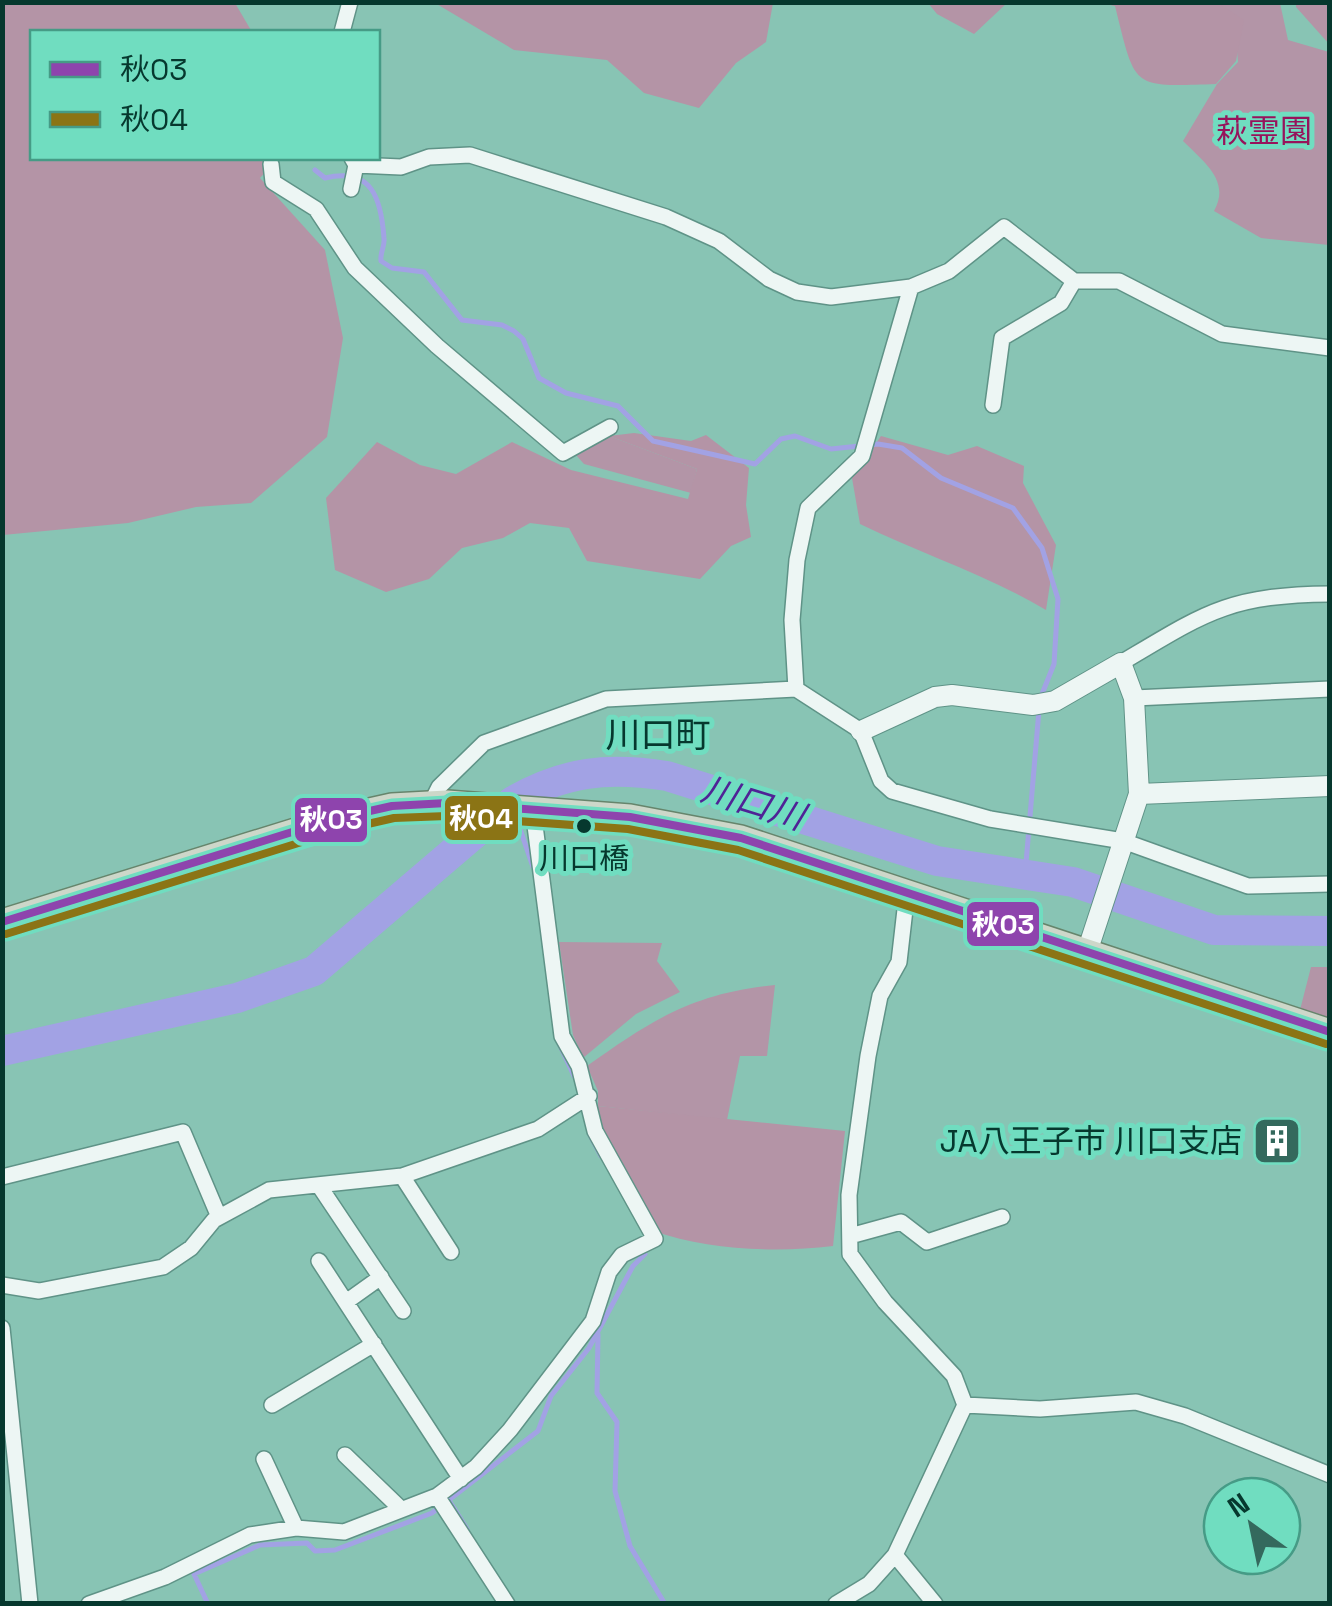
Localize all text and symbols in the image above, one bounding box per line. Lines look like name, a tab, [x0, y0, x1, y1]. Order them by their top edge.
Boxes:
legend	[30, 30, 380, 160]
text: 秋03	[120, 50, 187, 89]
text: 秋04	[120, 100, 188, 139]
park label: 萩霊園	[1216, 111, 1312, 151]
district label: 川口町	[605, 713, 711, 757]
water label: 川口川	[696, 767, 813, 841]
line badge: 秋04	[443, 794, 520, 842]
line badge: 秋03	[293, 796, 369, 844]
text: 秋04	[449, 800, 513, 836]
text: 秋03	[299, 801, 363, 837]
marker: 川口橋	[574, 816, 594, 836]
place label: 川口橋	[539, 839, 629, 878]
line badge: 秋03	[965, 900, 1041, 948]
text: 秋03	[971, 906, 1035, 942]
building icon: JA八王子市 川口支店	[1251, 1115, 1303, 1167]
place label: JA八王子市 川口支店	[940, 1121, 1242, 1161]
north arrow	[1202, 1476, 1302, 1576]
text: N	[1221, 1485, 1256, 1525]

